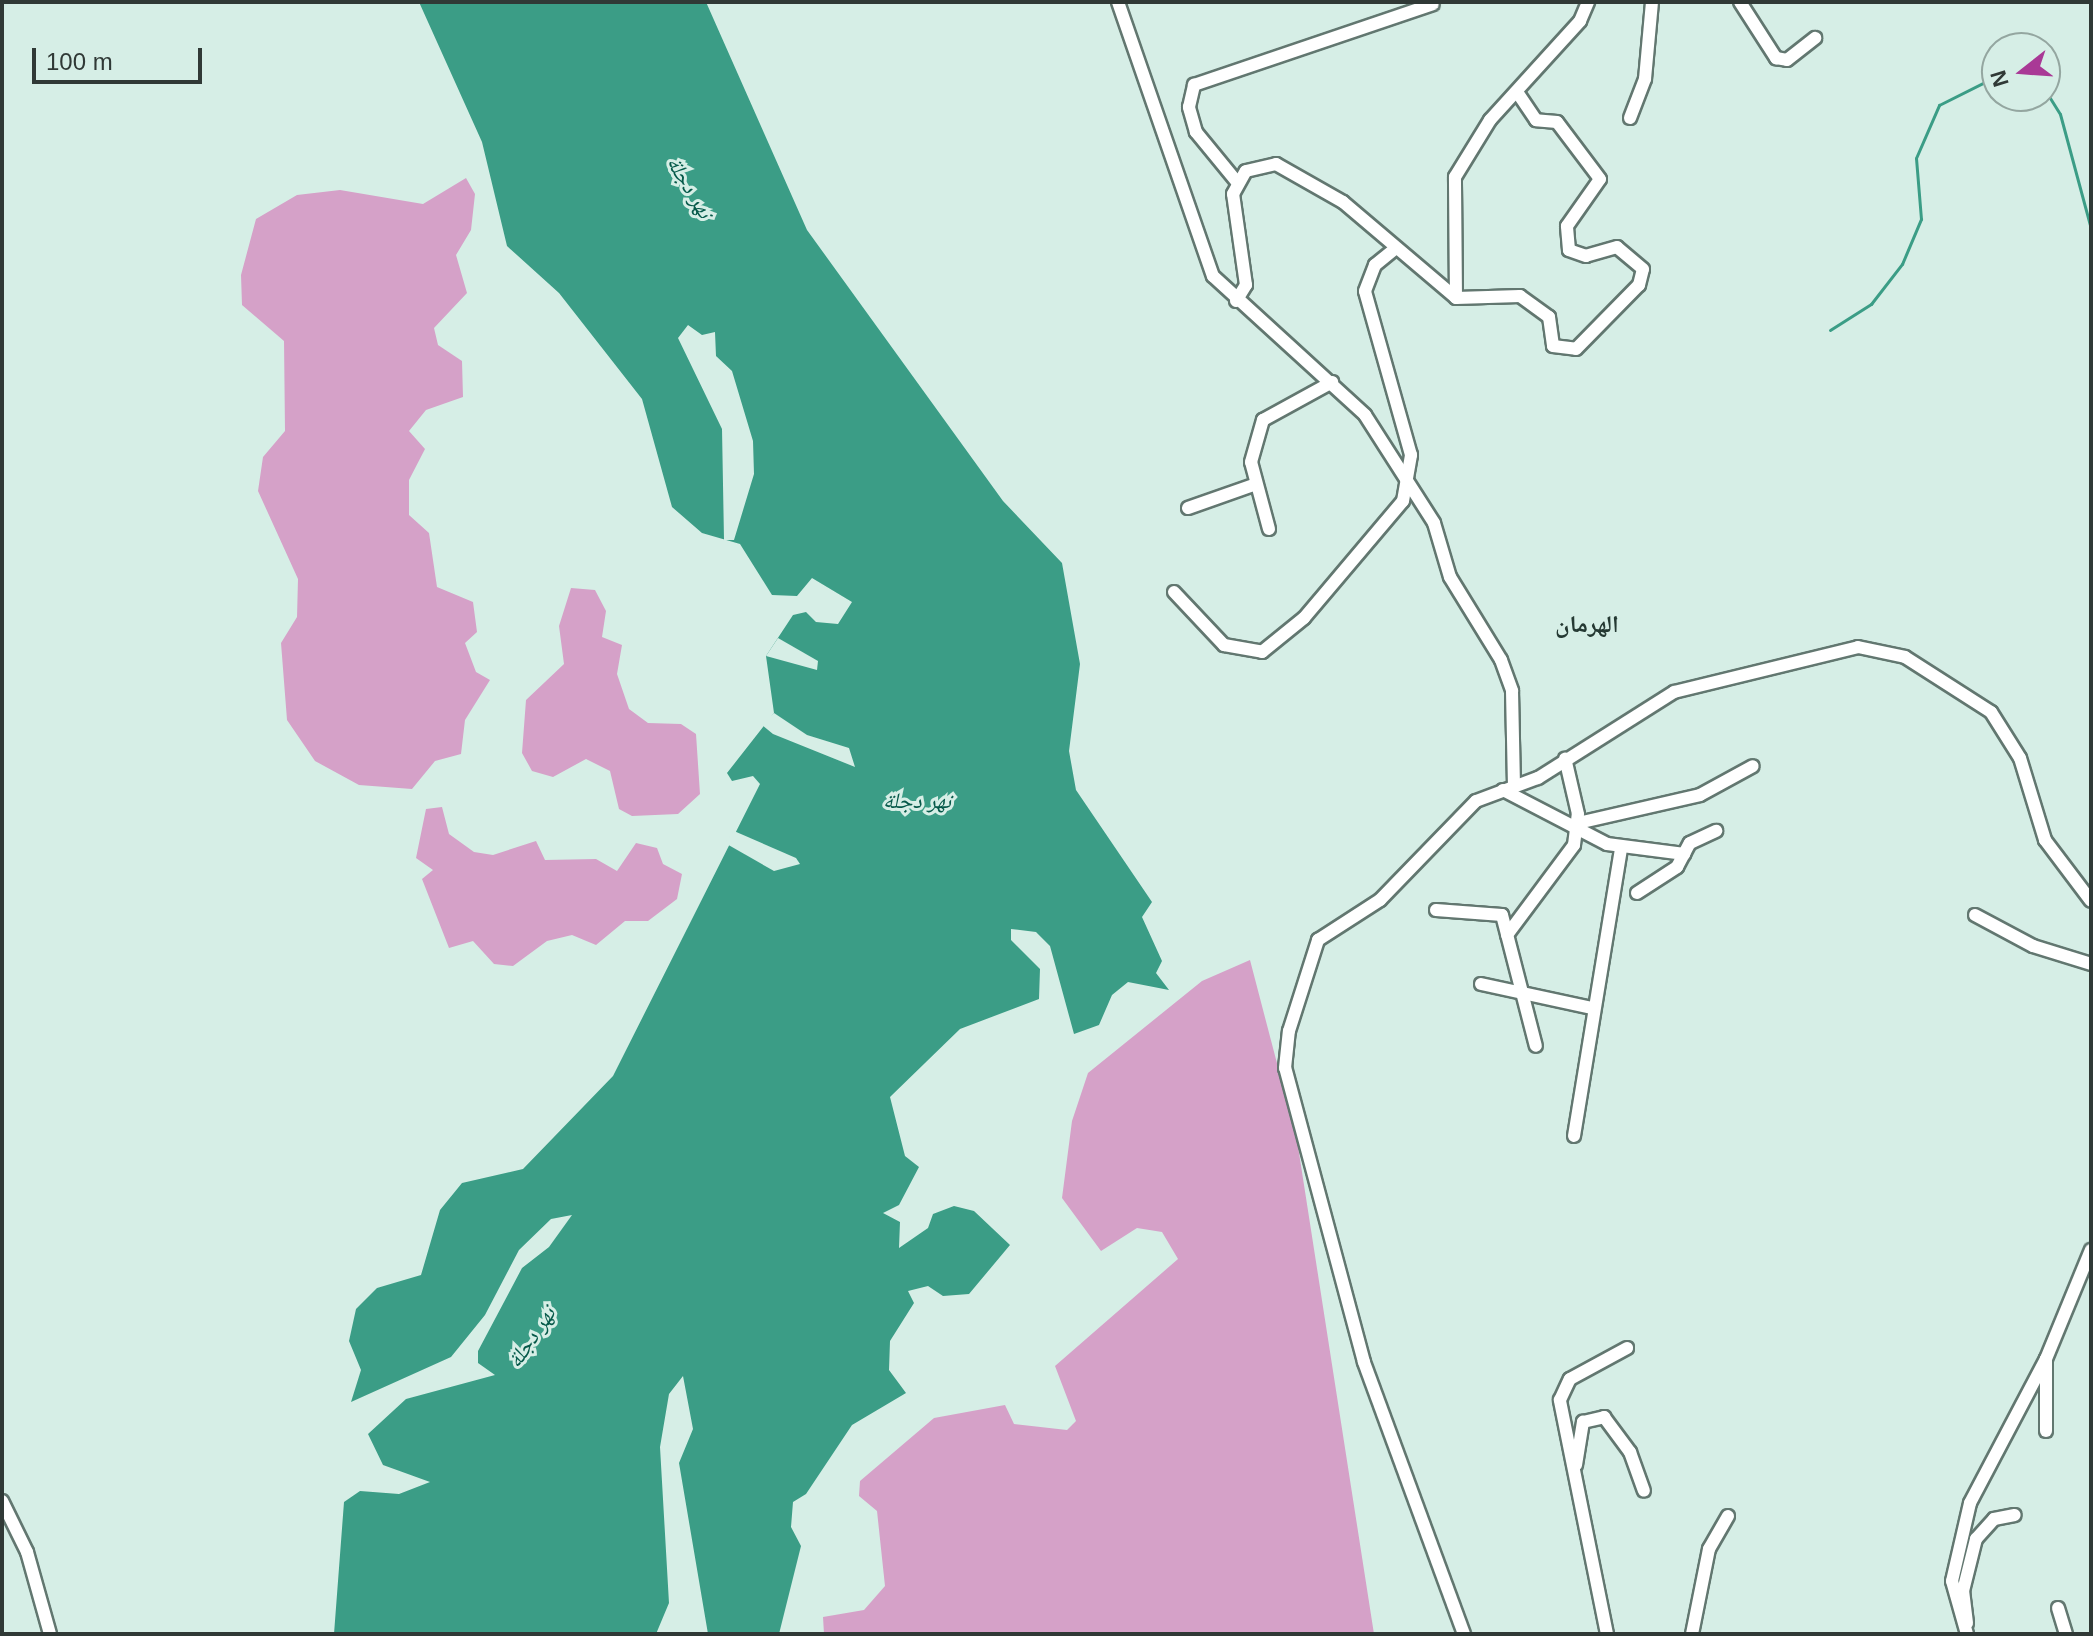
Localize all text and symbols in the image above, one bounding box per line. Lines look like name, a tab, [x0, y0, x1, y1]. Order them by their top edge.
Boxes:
scale bar	[36, 32, 206, 82]
north arrow	[1981, 32, 2061, 112]
text: 100 m	[46, 48, 113, 75]
text: N	[1985, 67, 2014, 90]
water label: نهر دجلة	[661, 151, 719, 223]
district label: الهرمان	[1555, 610, 1619, 638]
water label: نهر دجلة	[883, 788, 951, 814]
water label: نهر دجلة	[501, 1301, 561, 1373]

